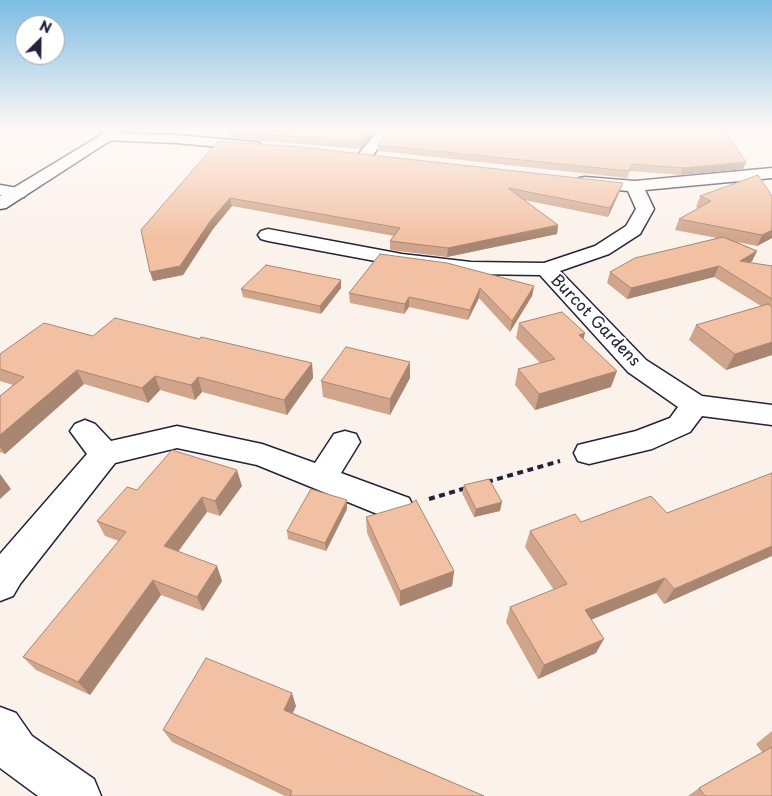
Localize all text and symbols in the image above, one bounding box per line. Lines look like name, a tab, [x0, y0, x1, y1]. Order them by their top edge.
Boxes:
north arrow	[15, 15, 65, 65]
text: N	[36, 15, 55, 38]
street label: Burcot Gardens	[546, 271, 644, 371]

